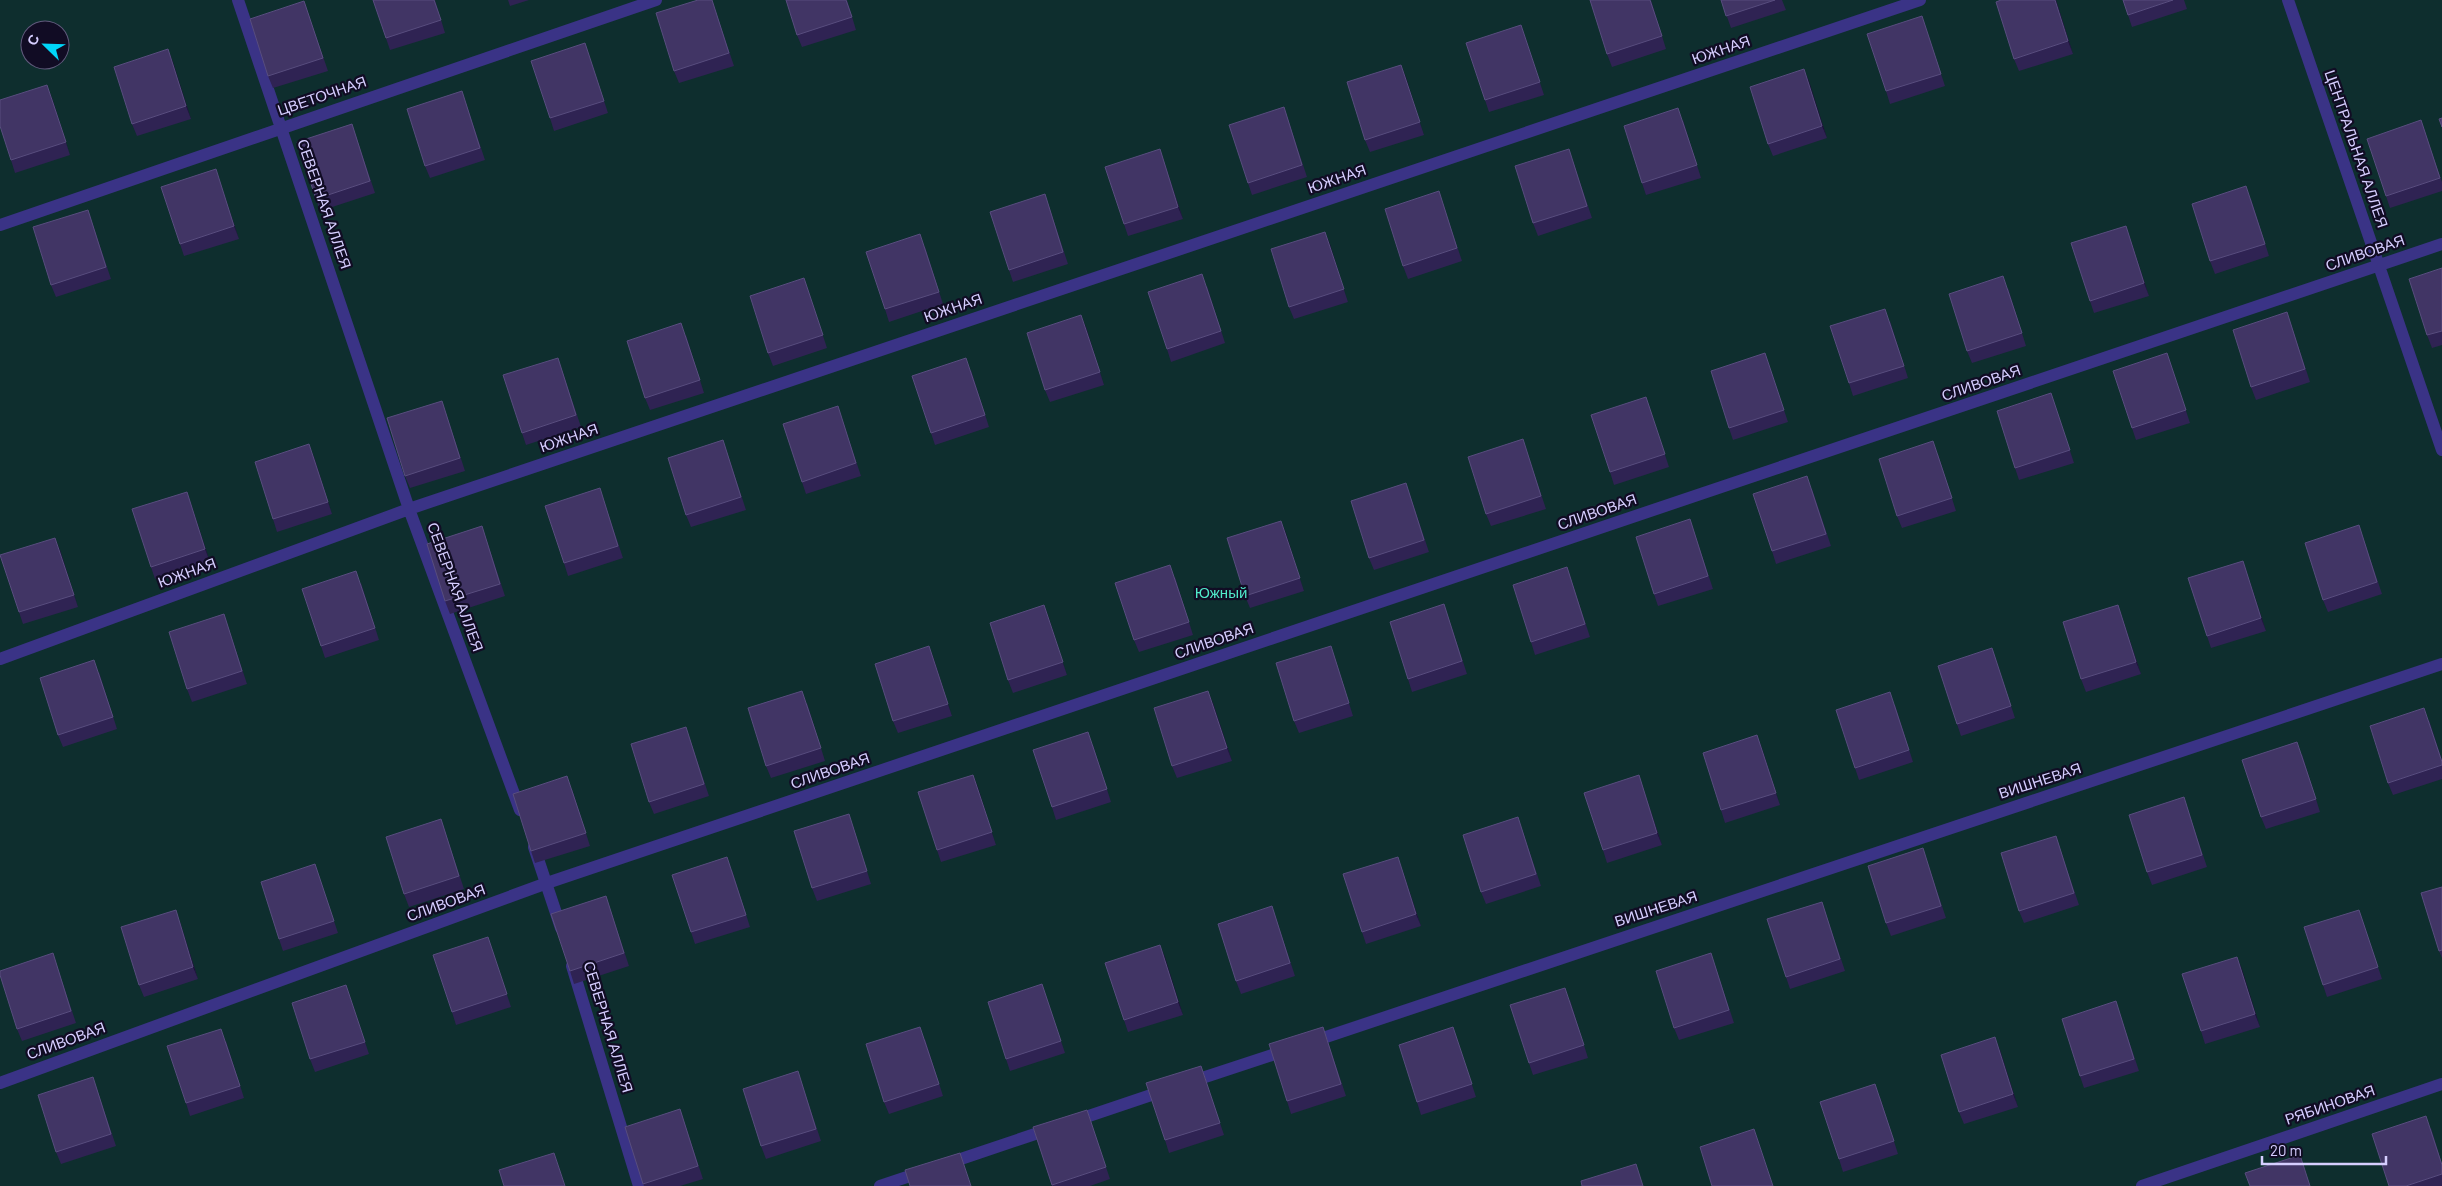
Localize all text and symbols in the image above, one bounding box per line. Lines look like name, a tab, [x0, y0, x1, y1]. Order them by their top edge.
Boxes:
north arrow	[20, 20, 70, 70]
street label: ЮЖНАЯ	[1689, 31, 1752, 67]
text: С	[23, 32, 42, 48]
street label: ЦЕНТРАЛЬНАЯ АЛЛЕЯ	[2321, 67, 2392, 230]
street label: ЦВЕТОЧНАЯ	[275, 71, 368, 119]
street label: СЕВЕРНАЯ АЛЛЕЯ	[294, 136, 356, 271]
street label: ЮЖНАЯ	[1305, 160, 1368, 196]
street label: СЛИВОВАЯ	[2323, 230, 2407, 274]
street label: ЮЖНАЯ	[921, 289, 984, 325]
street label: СЛИВОВАЯ	[1939, 360, 2023, 404]
street label: ЮЖНАЯ	[537, 419, 600, 455]
street label: СЛИВОВАЯ	[1555, 489, 1639, 533]
street label: СЕВЕРНАЯ АЛЛЕЯ	[424, 519, 488, 654]
street label: ЮЖНАЯ	[155, 553, 218, 591]
park label: Южный	[1195, 583, 1247, 601]
street label: СЛИВОВАЯ	[1172, 618, 1256, 662]
street label: СЛИВОВАЯ	[788, 748, 872, 792]
street label: ВИШНЕВАЯ	[1996, 758, 2083, 802]
street label: СЛИВОВАЯ	[404, 879, 487, 925]
street label: ВИШНЕВАЯ	[1612, 886, 1699, 930]
street label: СЕВЕРНАЯ АЛЛЕЯ	[580, 959, 638, 1095]
street label: СЛИВОВАЯ	[24, 1017, 107, 1063]
street label: РЯБИНОВАЯ	[2282, 1080, 2377, 1128]
scale bar	[2262, 1134, 2386, 1166]
text: 20 m	[2270, 1141, 2302, 1159]

